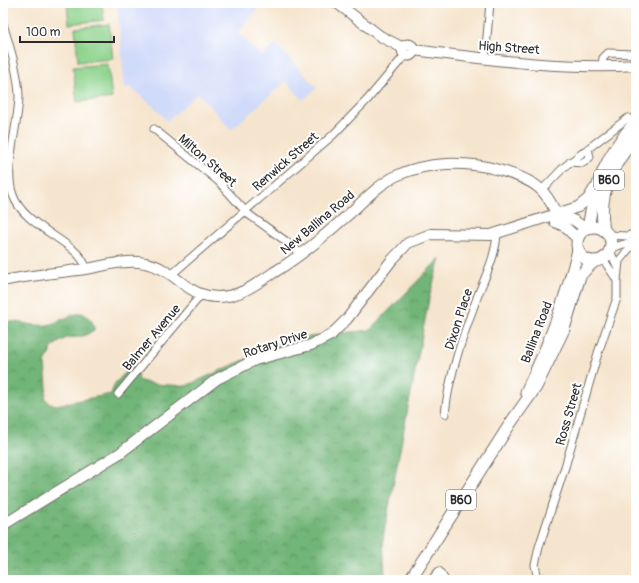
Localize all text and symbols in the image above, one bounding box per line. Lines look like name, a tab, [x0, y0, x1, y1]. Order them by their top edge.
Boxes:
scale bar	[20, 18, 114, 44]
text: 100 m	[26, 25, 61, 40]
street label: High Street	[478, 38, 541, 58]
street label: Renwick Street	[249, 128, 323, 195]
street label: Milton Street	[175, 131, 240, 191]
road number: B60	[594, 170, 624, 190]
street label: New Ballina Road	[277, 187, 358, 258]
street label: Dixon Place	[442, 286, 477, 352]
street label: Ballina Road	[518, 299, 556, 366]
street label: Balmer Avenue	[119, 301, 185, 374]
street label: Rotary Drive	[241, 326, 310, 362]
street label: Ross Street	[552, 380, 586, 447]
road number: B60	[446, 490, 476, 510]

